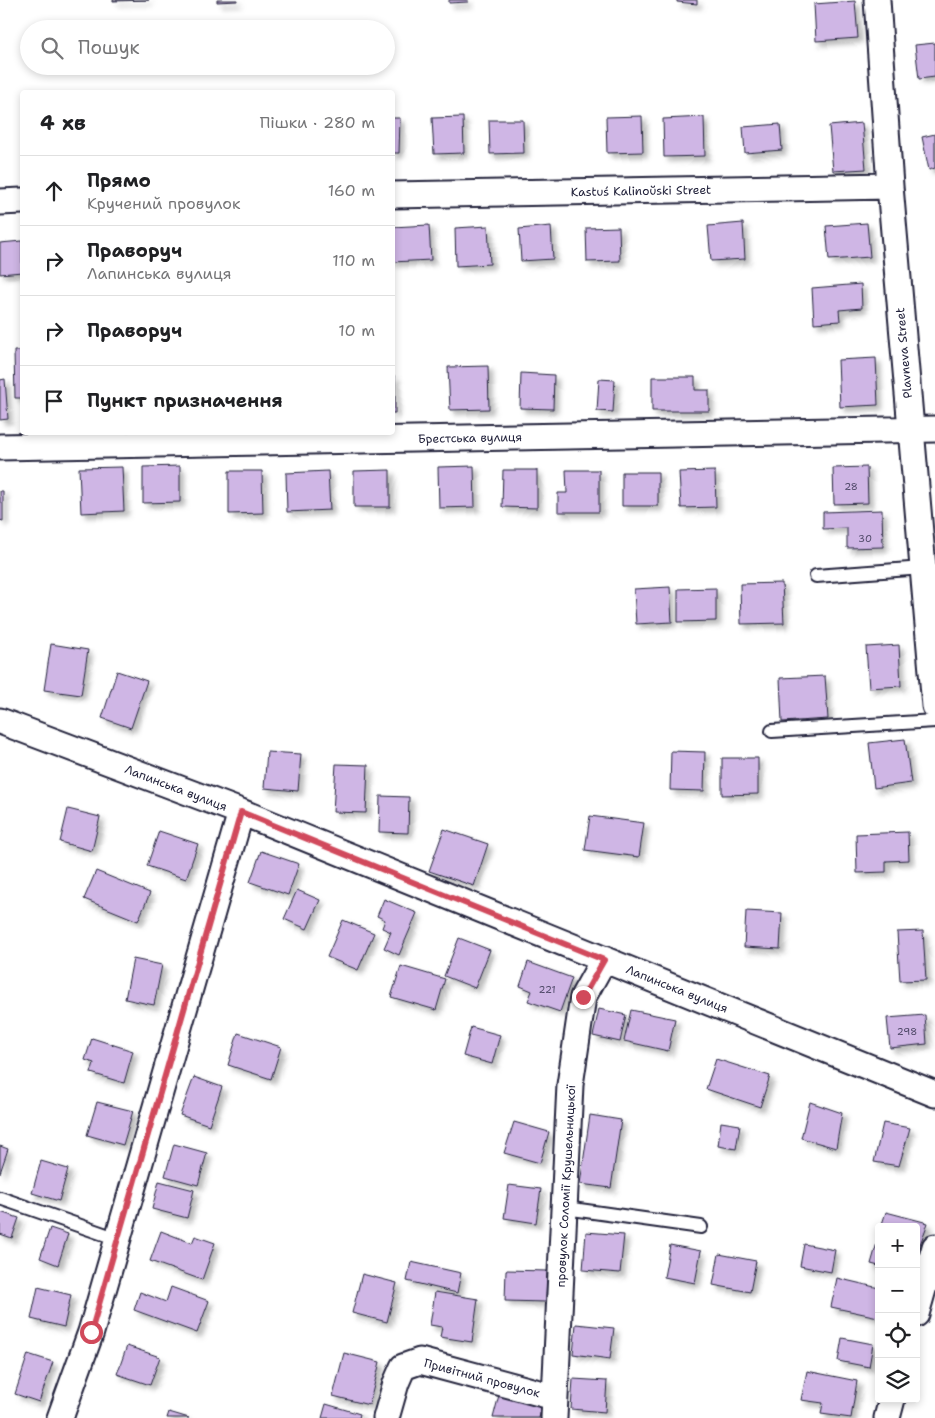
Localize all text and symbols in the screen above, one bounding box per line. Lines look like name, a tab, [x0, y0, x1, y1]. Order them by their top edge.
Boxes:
search box	[20, 20, 395, 75]
icon: search	[38, 34, 66, 62]
text: Пошук	[78, 35, 140, 60]
text: 4 хв	[40, 109, 86, 137]
text: Пішки · 280 m	[260, 112, 375, 133]
text: Прямо	[87, 168, 151, 193]
icon: ahead	[40, 177, 68, 205]
text: 160 m	[328, 180, 375, 201]
street label: Kastuś Kalinoŭski Street	[571, 182, 711, 200]
text: Кручений провулок	[87, 193, 241, 214]
text: Праворуч	[87, 238, 182, 263]
icon: right	[40, 247, 68, 275]
text: 110 m	[332, 250, 375, 271]
text: Лапинська вулиця	[87, 263, 232, 284]
street label: Plavneva Street	[892, 307, 916, 399]
icon: right	[40, 317, 68, 345]
text: Праворуч	[87, 318, 182, 343]
text: 10 m	[338, 320, 375, 341]
icon: arrive	[40, 387, 68, 415]
text: Пункт призначення	[87, 388, 283, 413]
street label: Брестська вулиця	[418, 429, 522, 447]
house number: 28	[844, 480, 858, 493]
house number: 30	[858, 532, 872, 545]
street label: Лапинська вулиця	[123, 761, 229, 815]
street label: Лапинська вулиця	[624, 961, 730, 1017]
house number: 221	[538, 983, 556, 996]
route end	[572, 986, 595, 1009]
house number: 298	[897, 1025, 917, 1038]
street label: провулок Соломії Крушельницької	[553, 1084, 579, 1288]
map controls	[875, 1223, 920, 1403]
button: +	[875, 1223, 920, 1268]
button: −	[875, 1268, 920, 1313]
button: locate	[875, 1313, 920, 1358]
route start	[80, 1321, 103, 1344]
street label: Привітний провулок	[422, 1355, 542, 1401]
button: layers	[875, 1358, 920, 1403]

